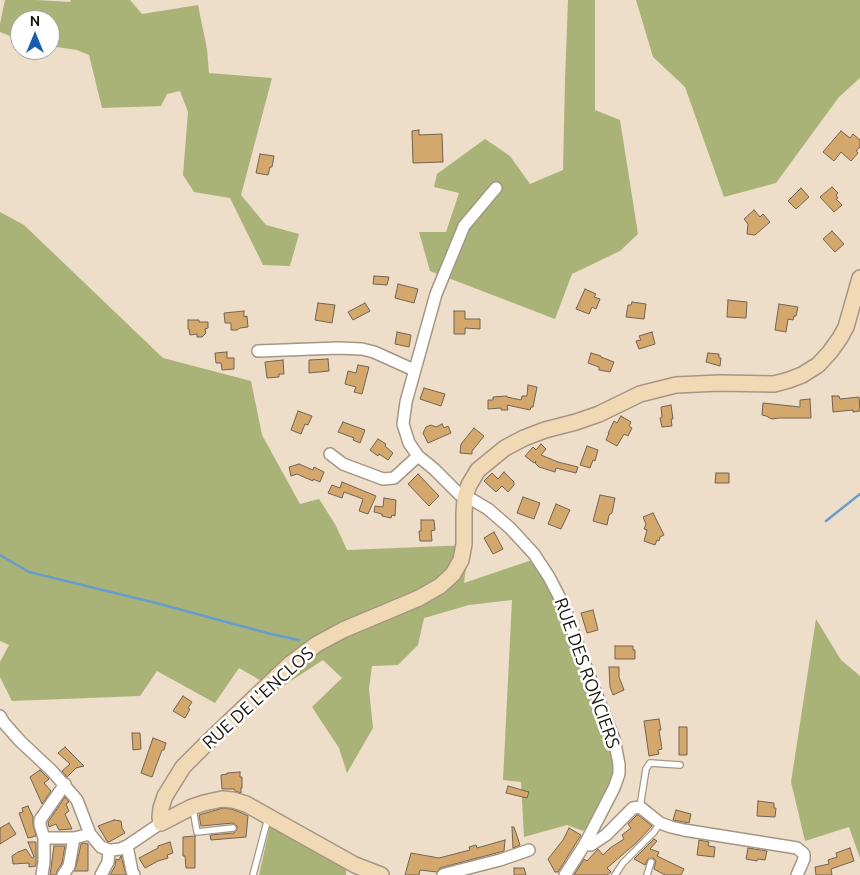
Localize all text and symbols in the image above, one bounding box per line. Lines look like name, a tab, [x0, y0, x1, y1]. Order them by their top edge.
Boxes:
north arrow	[10, 10, 60, 60]
text: N	[30, 13, 40, 29]
street label: RUE DES RONCIERS	[550, 595, 624, 751]
street label: RUE DE L'ENCLOS	[198, 642, 318, 754]

